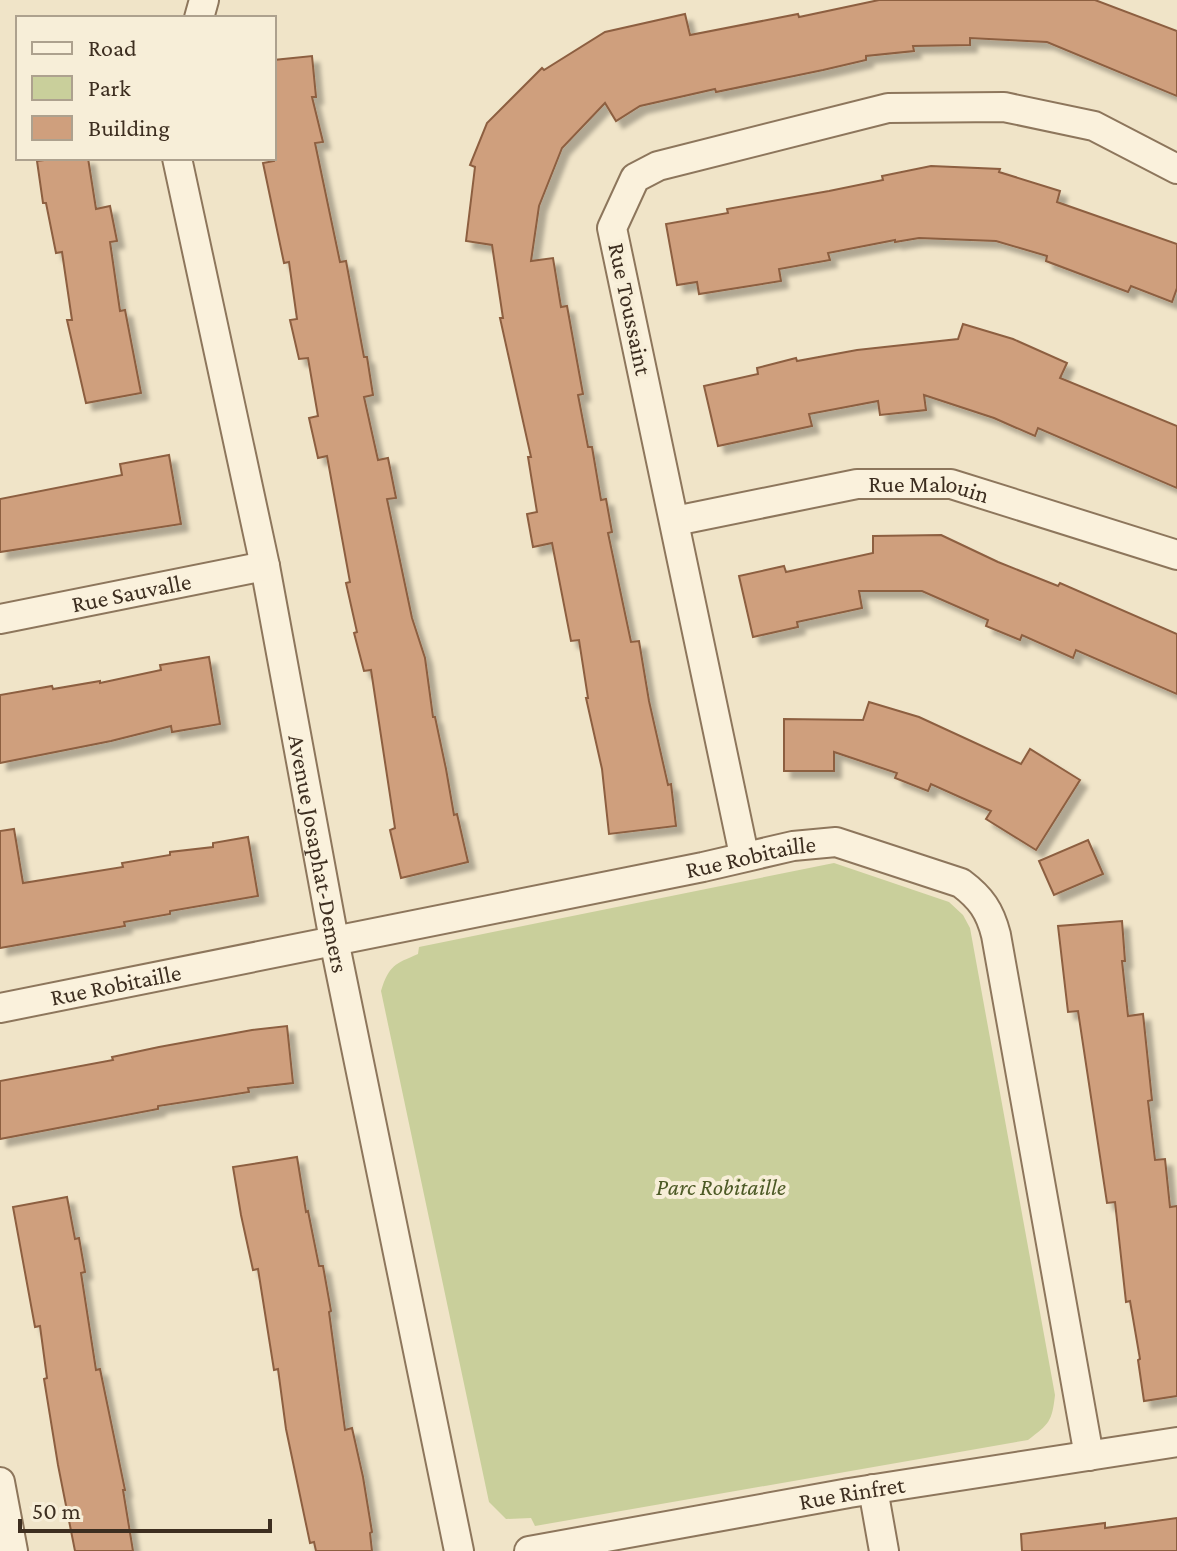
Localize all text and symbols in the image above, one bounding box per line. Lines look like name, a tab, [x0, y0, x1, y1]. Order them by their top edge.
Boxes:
legend	[16, 16, 276, 160]
text: Road	[88, 34, 137, 61]
text: Park	[88, 74, 131, 101]
text: Building	[88, 114, 170, 141]
street label: Rue Toussaint	[603, 240, 658, 379]
street label: Rue Malouin	[868, 469, 993, 508]
street label: Rue Sauvalle	[69, 567, 193, 617]
street label: Avenue Josaphat-Demers	[283, 732, 354, 975]
street label: Rue Robitaille	[683, 830, 817, 883]
street label: Rue Robitaille	[48, 958, 183, 1011]
park label: Parc Robitaille	[656, 1173, 786, 1200]
street label: Rue Rinfret	[797, 1470, 908, 1515]
scale bar	[20, 1483, 270, 1533]
text: 50 m	[32, 1497, 81, 1524]

